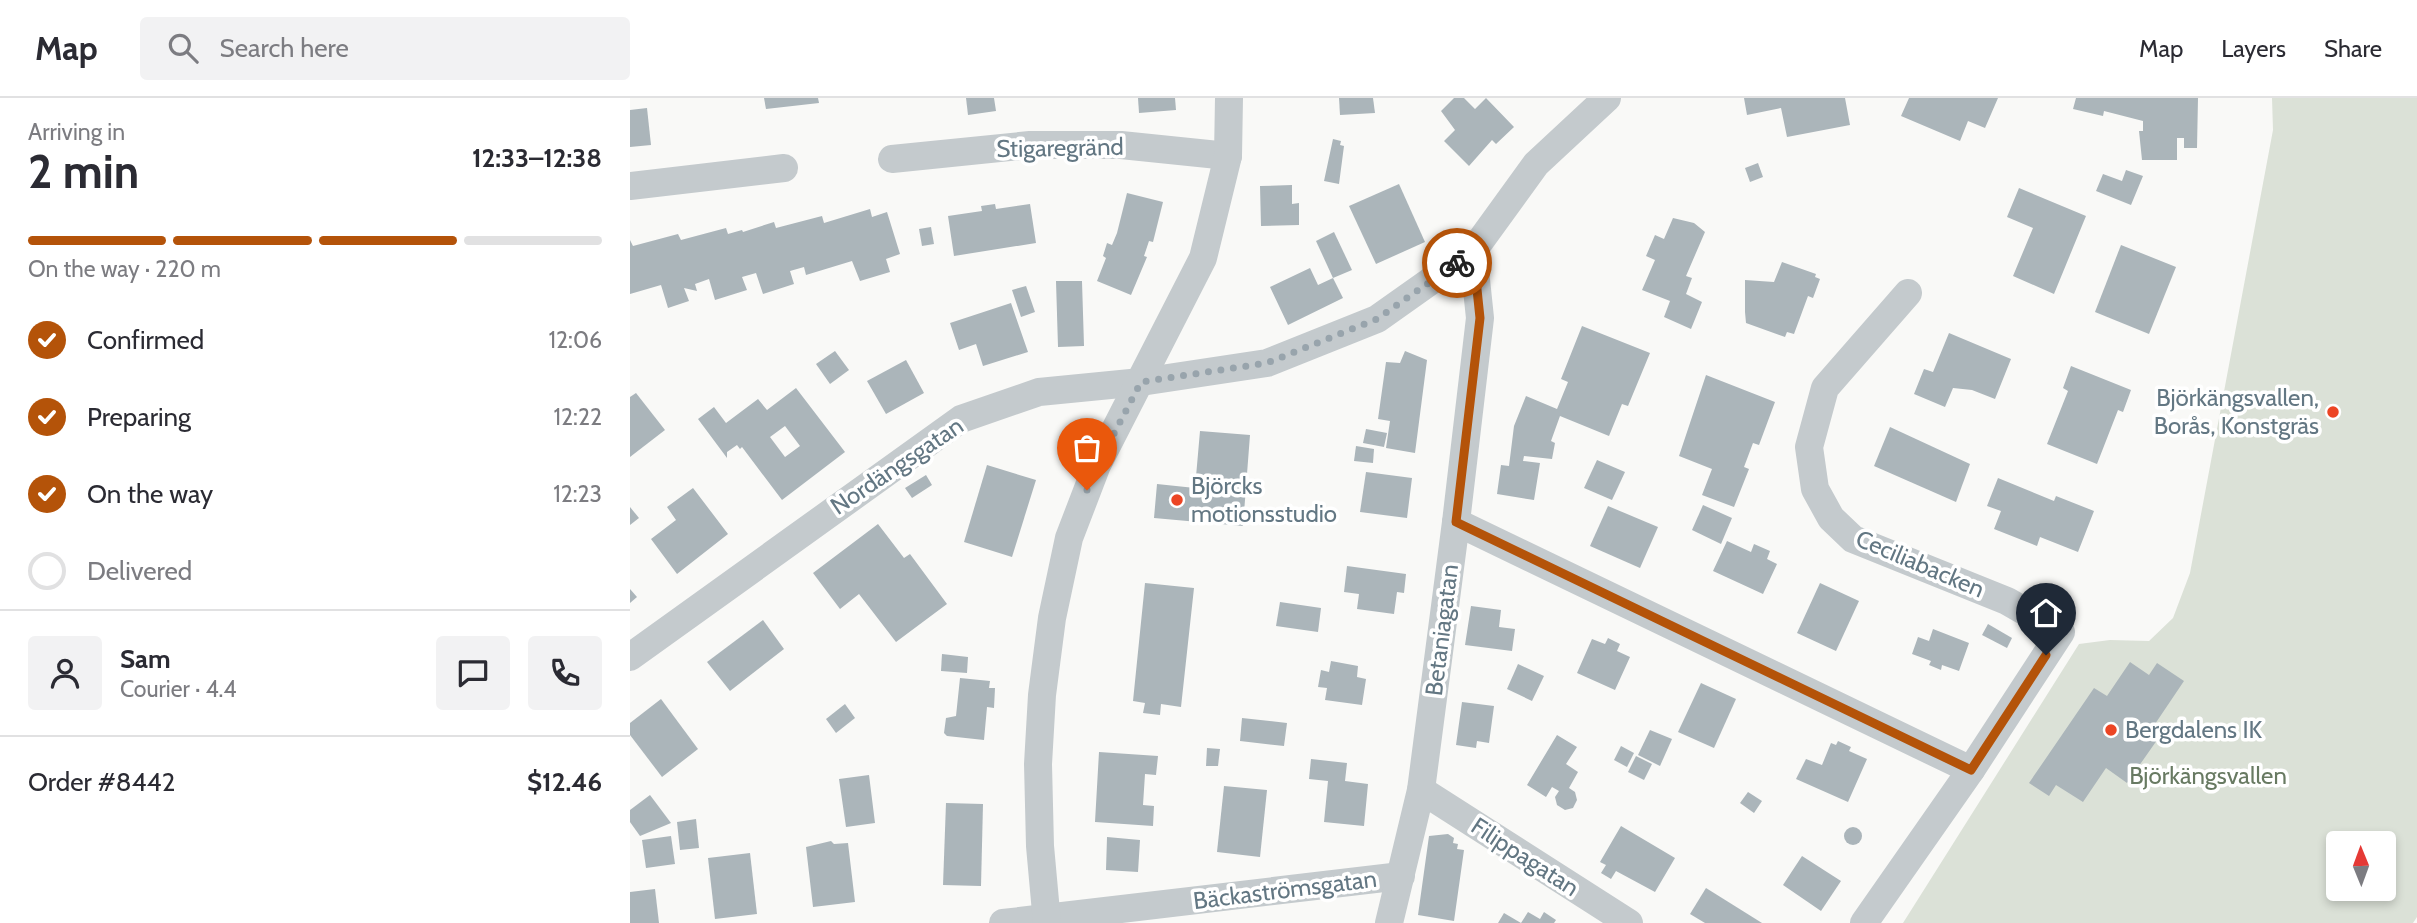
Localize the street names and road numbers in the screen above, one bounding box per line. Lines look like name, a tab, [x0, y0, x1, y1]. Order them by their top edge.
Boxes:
street label: Stigaregränd	[996, 132, 1124, 163]
street label: Nordängsgatan	[825, 411, 968, 521]
street label: Ceciliabacken	[1852, 523, 1989, 604]
street label: Betaniagatan	[1419, 562, 1464, 697]
street label: Filippagatan	[1466, 811, 1585, 902]
street label: Bäckaströmsgatan	[1192, 864, 1378, 915]

